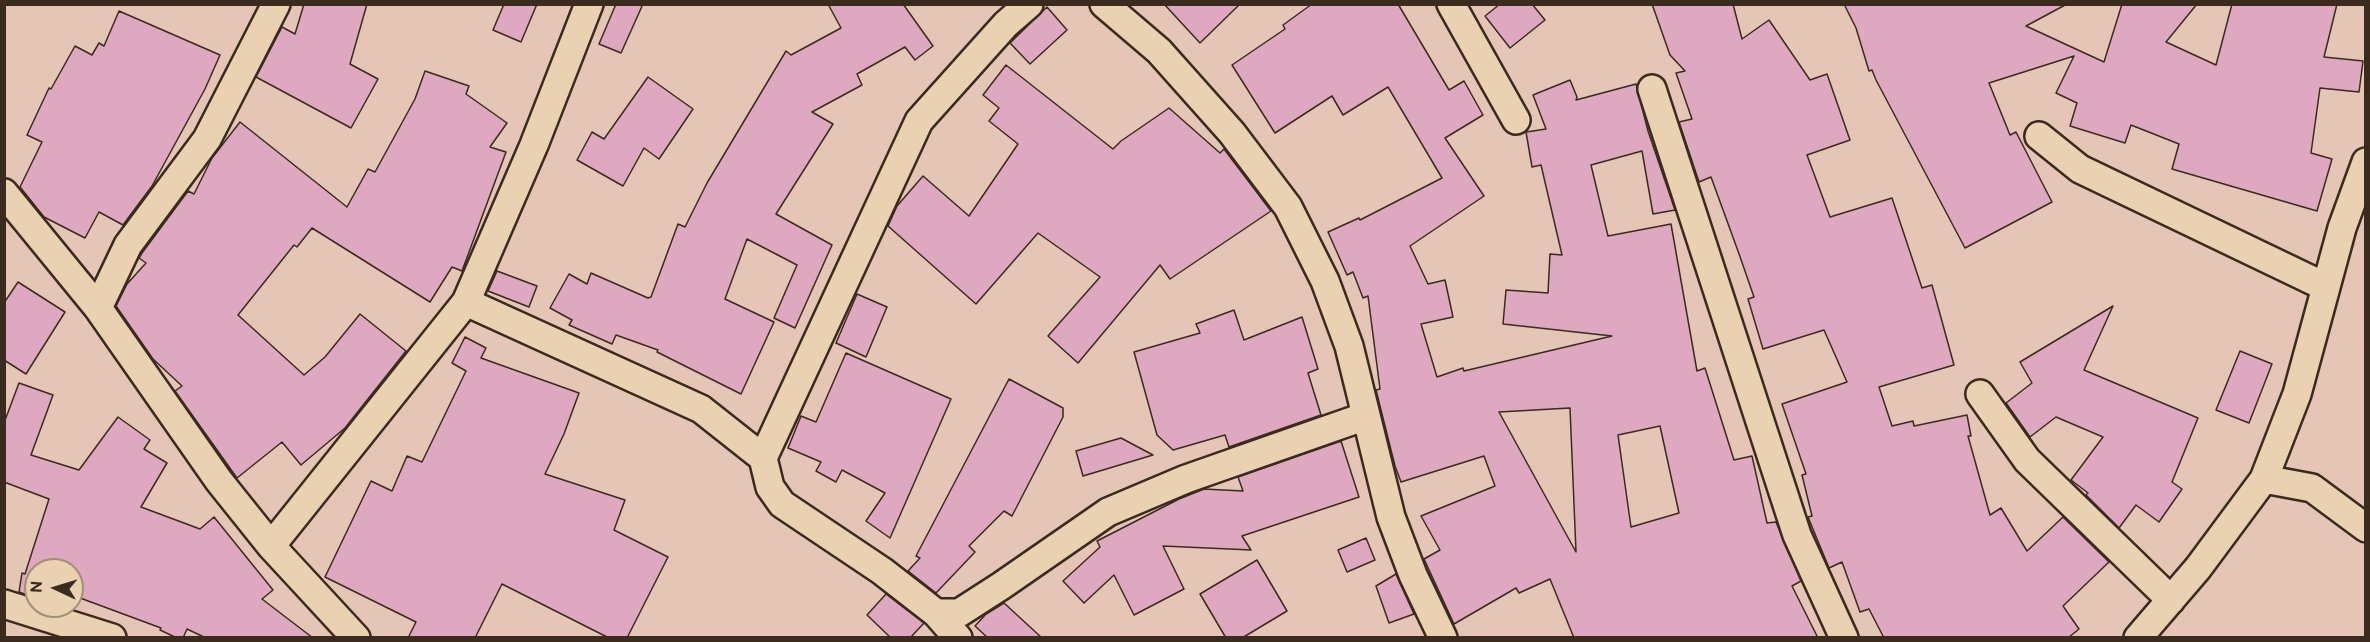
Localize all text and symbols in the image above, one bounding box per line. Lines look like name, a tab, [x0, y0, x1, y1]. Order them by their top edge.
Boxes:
north arrow	[24, 558, 84, 618]
text: N	[28, 580, 47, 594]

